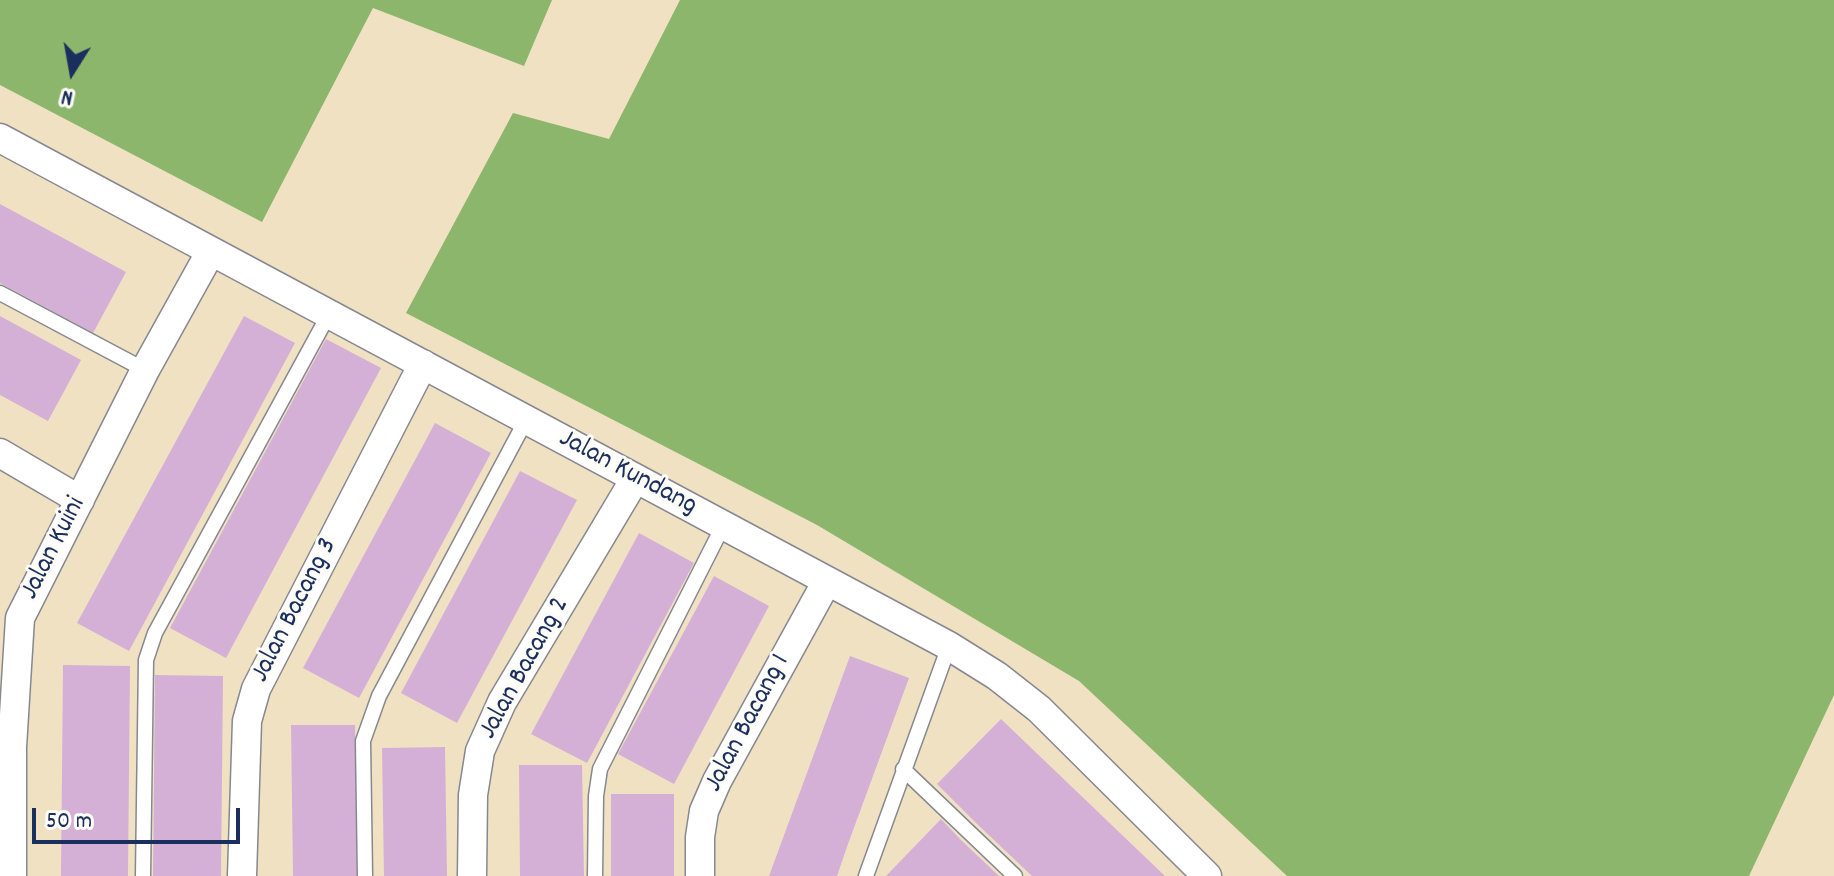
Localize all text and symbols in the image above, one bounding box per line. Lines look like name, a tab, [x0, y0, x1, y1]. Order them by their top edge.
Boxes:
north arrow	[32, 32, 112, 112]
text: N	[59, 80, 76, 112]
street label: Jalan Kundang	[552, 424, 702, 524]
street label: Jalan Kuini	[15, 492, 95, 606]
street label: Jalan Bacang 3	[245, 533, 347, 689]
street label: Jalan Bacang 2	[473, 592, 579, 746]
street label: Jalan Bacang 1	[699, 649, 799, 799]
scale bar	[36, 792, 244, 842]
text: 50 m	[46, 805, 92, 839]

